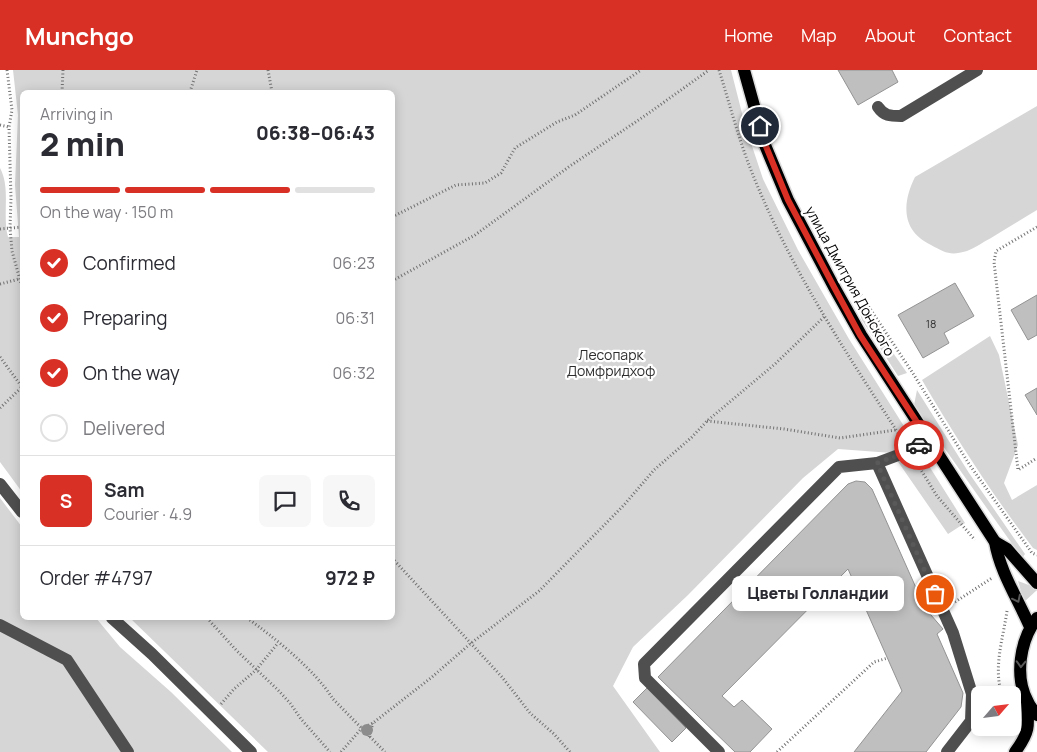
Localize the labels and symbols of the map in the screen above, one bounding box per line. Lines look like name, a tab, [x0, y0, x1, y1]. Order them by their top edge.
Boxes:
pin	[739, 105, 781, 147]
street label: улица Дмитрия Донского	[801, 202, 900, 359]
house number: 18	[926, 316, 936, 331]
park label: Лесопарк Домфридхоф	[567, 345, 655, 380]
courier	[894, 420, 944, 470]
pin	[914, 573, 956, 615]
callout: Цветы Голландии	[732, 576, 905, 612]
one-way arrow	[1011, 594, 1021, 603]
one-way arrow	[1015, 660, 1026, 668]
north arrow	[971, 686, 1021, 736]

